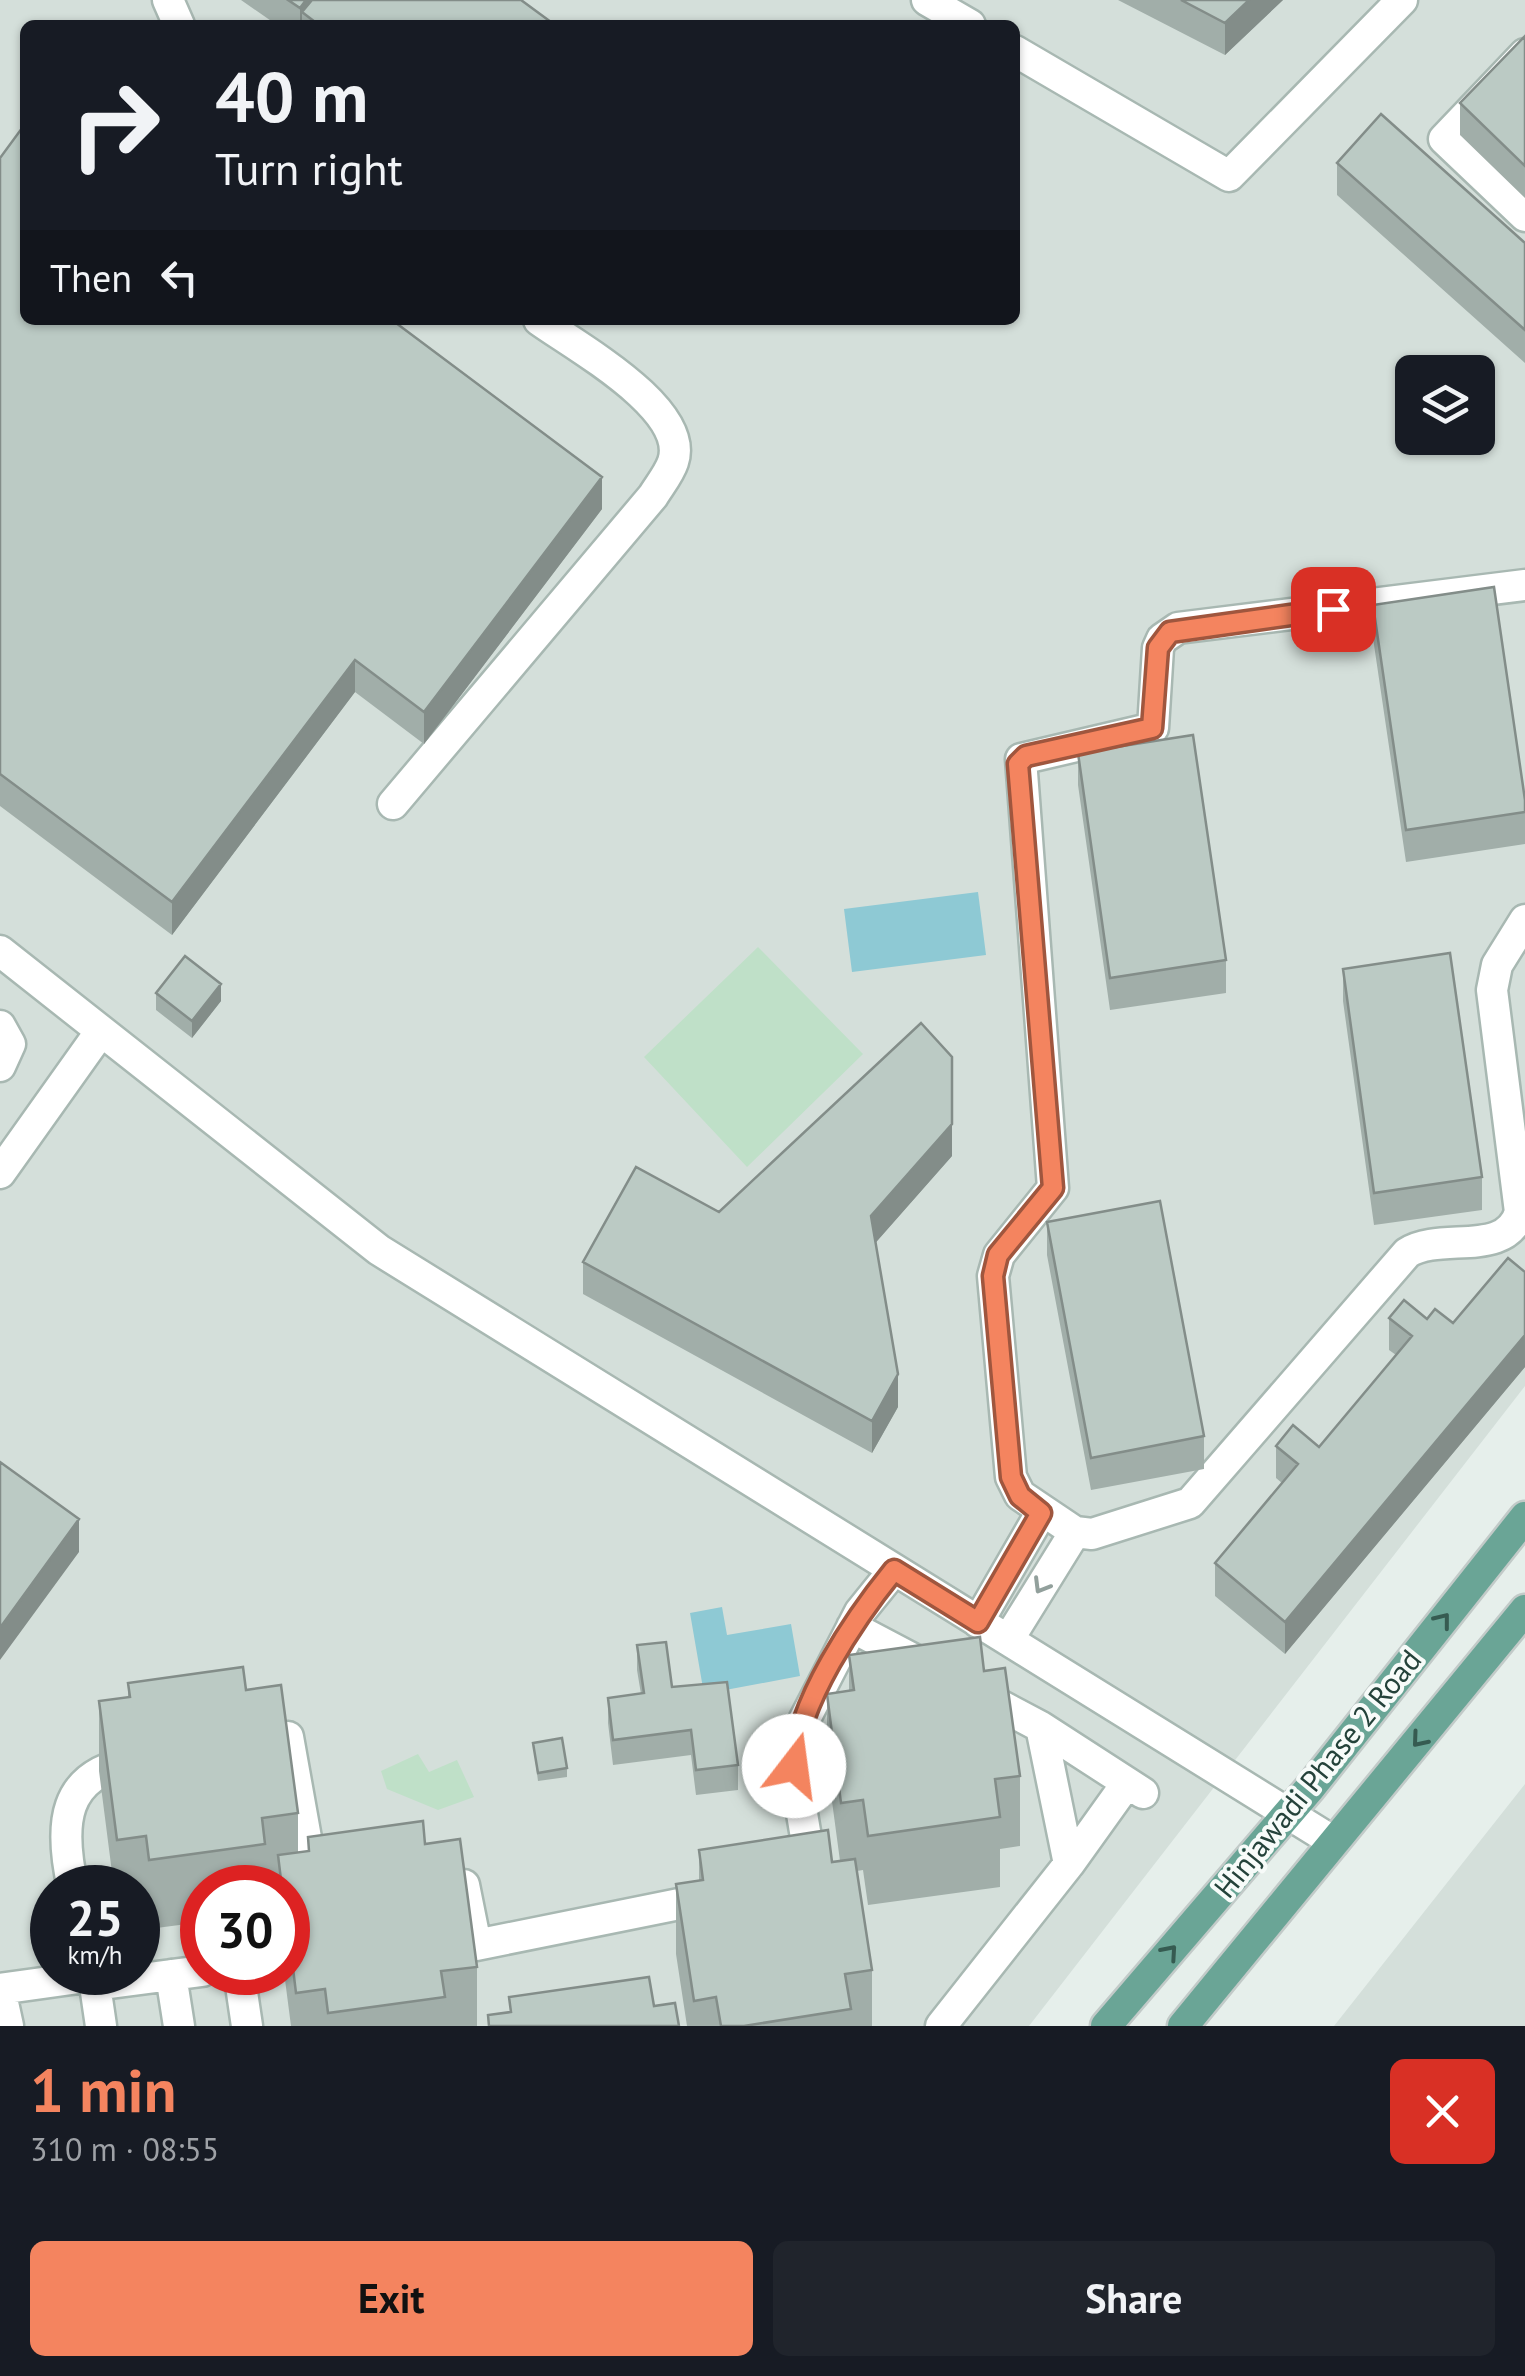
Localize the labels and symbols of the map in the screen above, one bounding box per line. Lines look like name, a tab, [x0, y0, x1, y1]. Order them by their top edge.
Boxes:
pin	[1291, 567, 1376, 652]
one-way arrow	[1034, 1575, 1053, 1593]
one-way arrow	[1431, 1614, 1449, 1632]
street label: Hinjawadi Phase 2 Road	[1205, 1641, 1429, 1905]
position arrow	[742, 1714, 846, 1818]
one-way arrow	[1412, 1728, 1430, 1746]
speed limit sign: 30	[180, 1865, 310, 1995]
one-way arrow	[1159, 1946, 1177, 1964]

